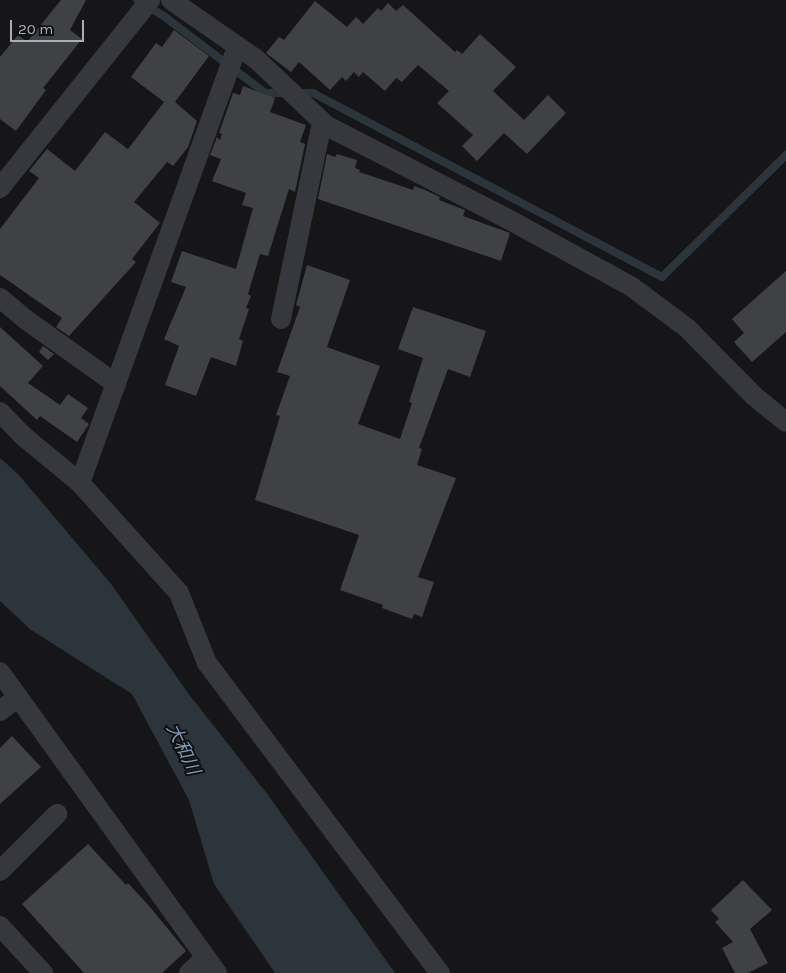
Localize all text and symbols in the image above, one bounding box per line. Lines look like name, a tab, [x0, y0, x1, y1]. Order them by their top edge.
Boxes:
scale bar	[12, 10, 86, 42]
text: 20 m	[18, 20, 53, 38]
water label: 大和川	[162, 720, 204, 778]

